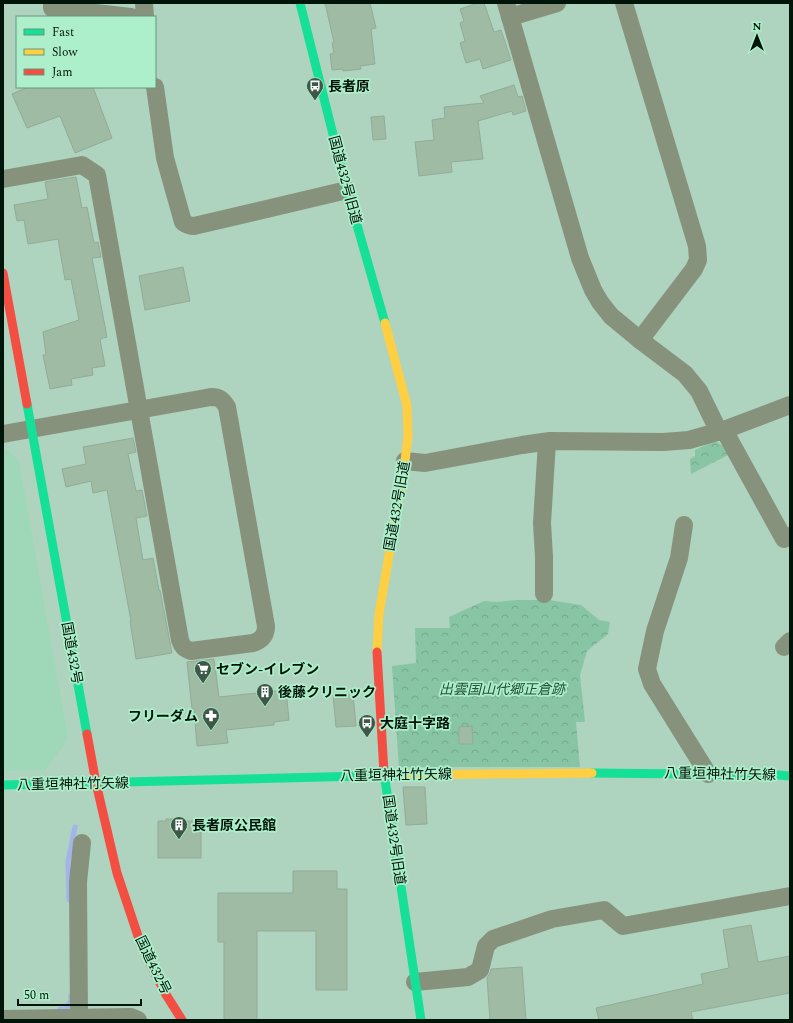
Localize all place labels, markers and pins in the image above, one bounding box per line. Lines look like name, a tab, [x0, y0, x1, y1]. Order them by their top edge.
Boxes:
bus stop icon: 長者原	[305, 76, 325, 101]
place label: 長者原	[328, 76, 370, 97]
supermarket icon: セブン-イレブン	[193, 659, 213, 684]
place label: セブン-イレブン	[216, 659, 319, 680]
building icon: 後藤クリニック	[255, 682, 275, 707]
place label: 後藤クリニック	[278, 682, 376, 703]
place label: フリーダム	[128, 706, 198, 727]
pharmacy icon: フリーダム	[201, 706, 221, 731]
bus stop icon: 大庭十字路	[357, 713, 377, 738]
place label: 大庭十字路	[380, 713, 450, 734]
building icon: 長者原公民館	[169, 815, 189, 840]
place label: 長者原公民館	[192, 815, 276, 836]

